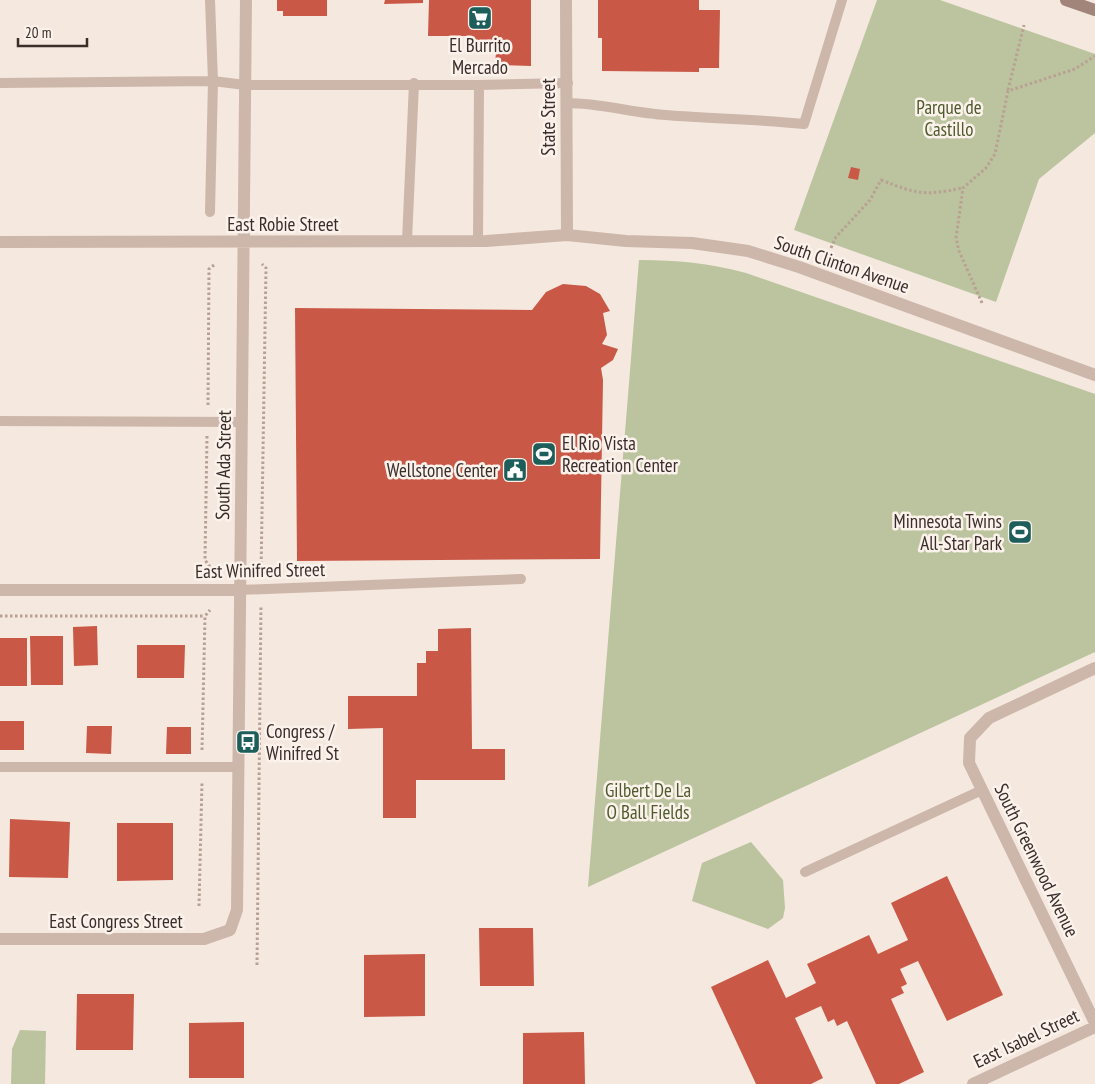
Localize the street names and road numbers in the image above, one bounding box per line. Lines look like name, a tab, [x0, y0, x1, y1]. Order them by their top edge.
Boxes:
street label: State Street	[536, 78, 560, 156]
street label: East Robie Street	[227, 212, 340, 236]
street label: South Clinton Avenue	[771, 230, 913, 298]
street label: South Ada Street	[210, 409, 236, 520]
street label: East Winifred Street	[195, 557, 326, 583]
street label: South Greenwood Avenue	[989, 779, 1085, 941]
street label: East Congress Street	[49, 909, 184, 933]
street label: East Isabel Street	[969, 1003, 1083, 1073]

